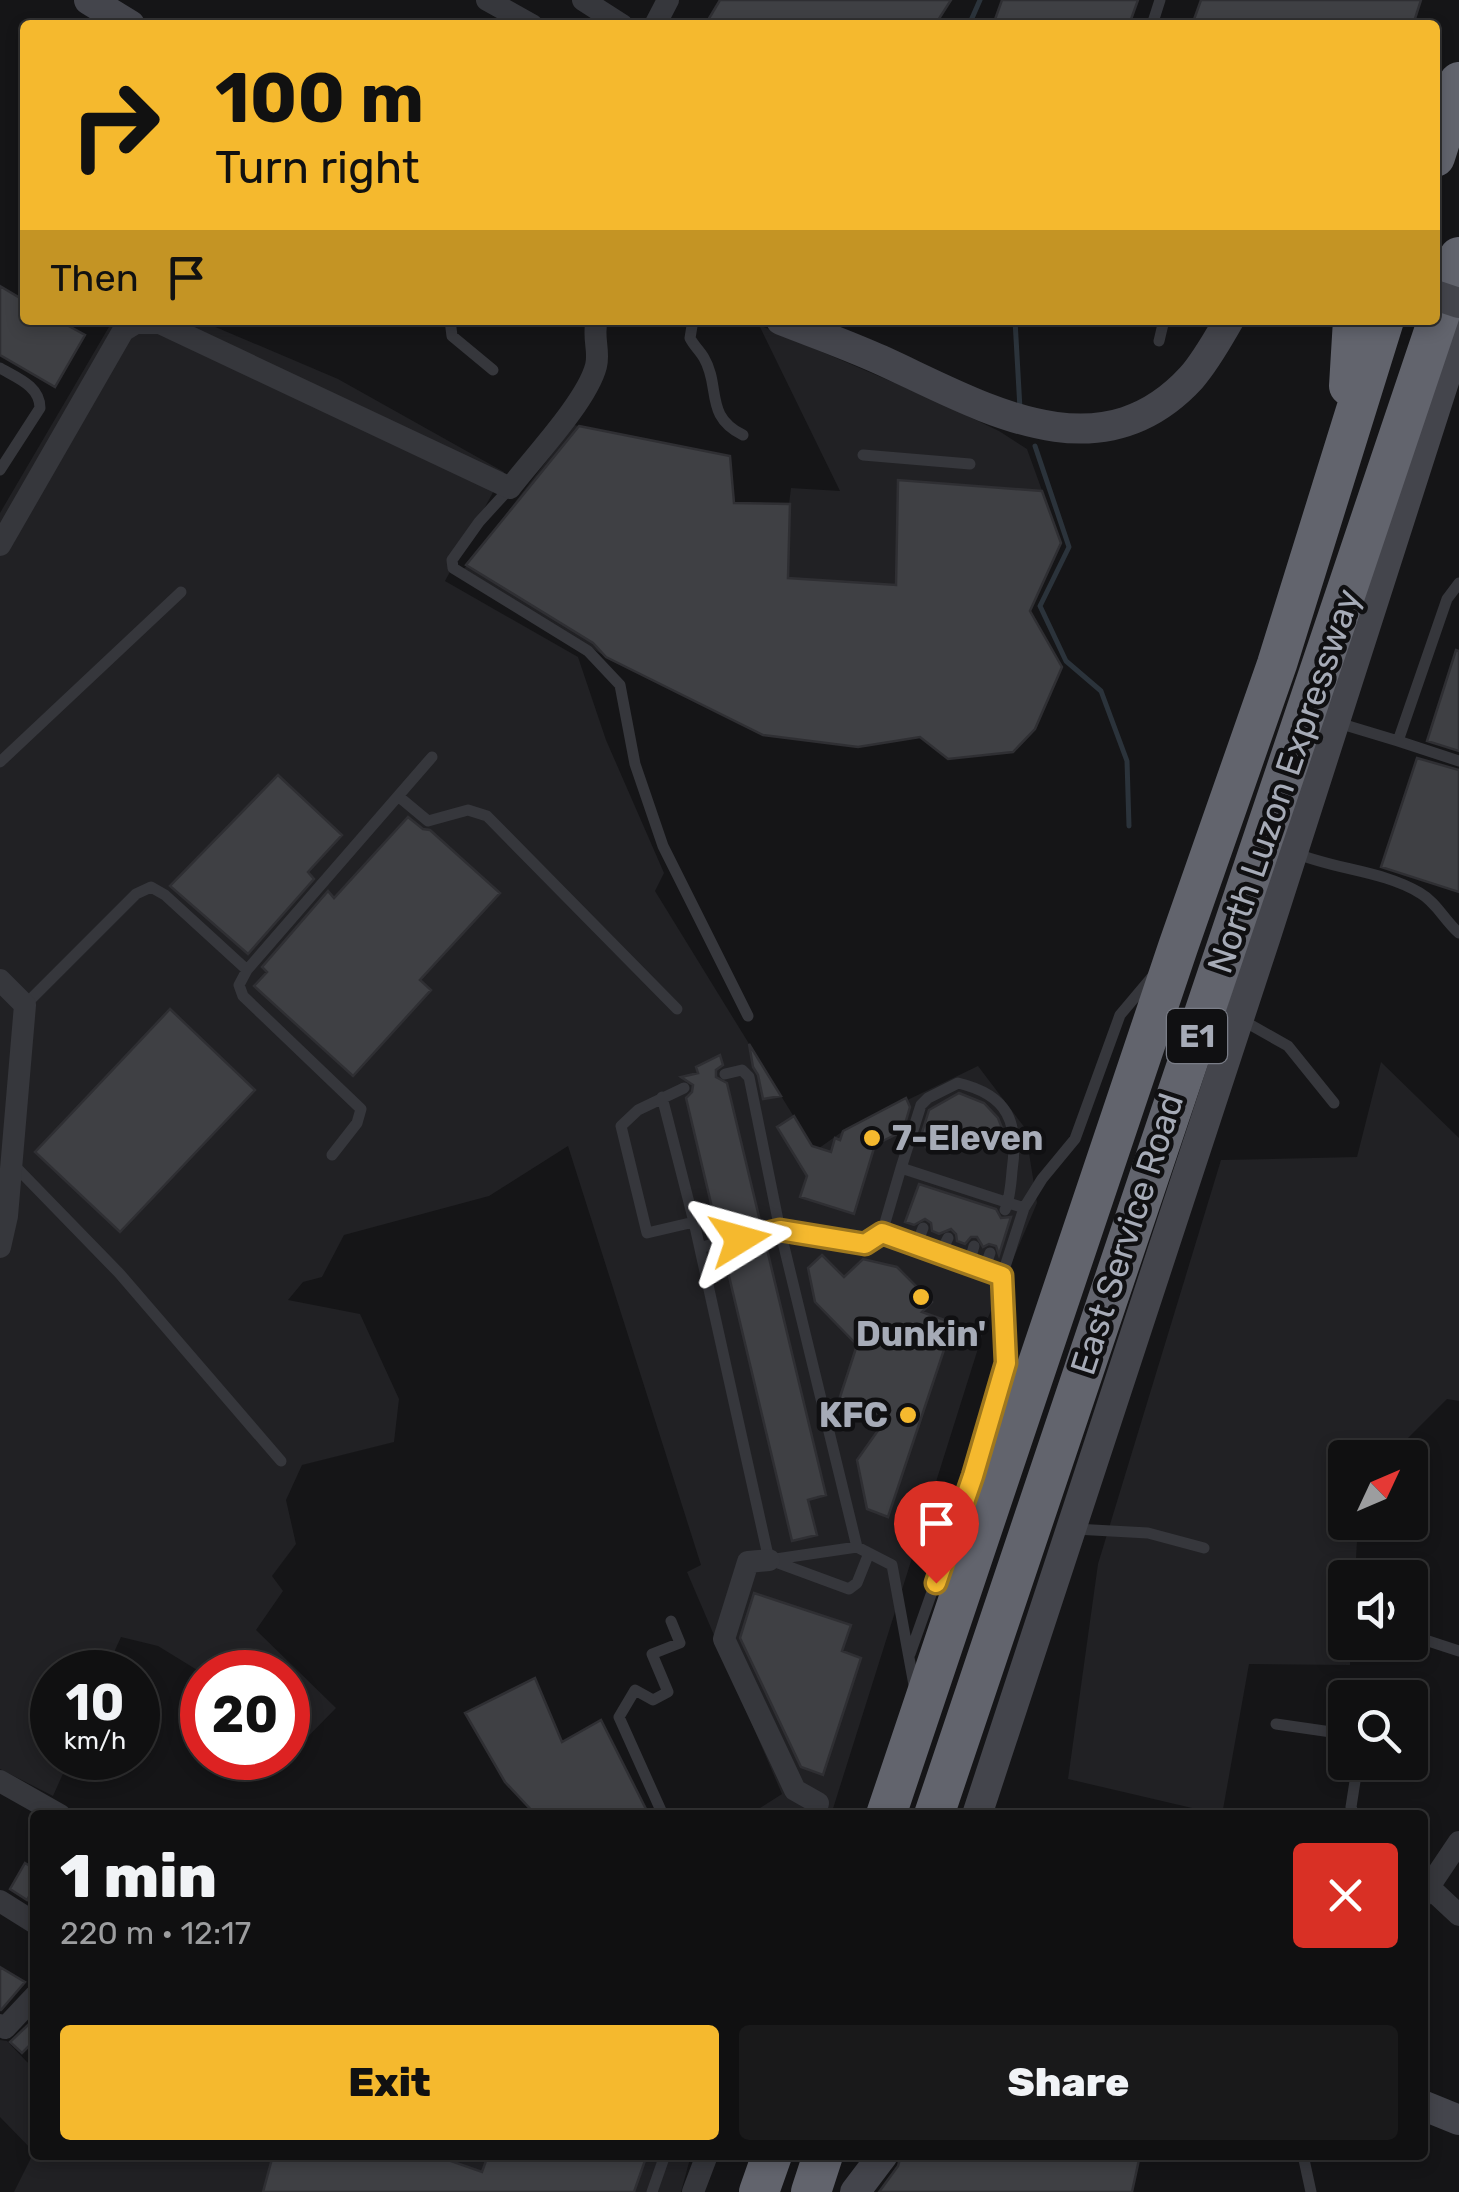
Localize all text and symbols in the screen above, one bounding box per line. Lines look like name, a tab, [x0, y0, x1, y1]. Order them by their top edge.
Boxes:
text: 100 m	[215, 57, 424, 140]
icon: right	[50, 60, 180, 190]
text: Turn right	[215, 141, 419, 194]
icon: arrive	[159, 250, 214, 305]
text: Then	[50, 255, 139, 301]
street label: North Luzon Expressway	[1198, 583, 1370, 979]
road number: E1	[1167, 1009, 1227, 1063]
street label: East Service Road	[1062, 1088, 1192, 1380]
place label: 7-Eleven	[892, 1117, 1044, 1159]
marker: 7-Eleven	[861, 1127, 883, 1149]
position arrow	[688, 1187, 792, 1291]
marker: Dunkin'	[910, 1286, 932, 1308]
place label: Dunkin'	[856, 1313, 986, 1355]
place label: KFC	[819, 1394, 888, 1436]
marker: KFC	[897, 1404, 919, 1426]
north arrow	[1328, 1440, 1428, 1540]
map controls	[1328, 1440, 1428, 1780]
pin	[894, 1481, 979, 1584]
icon: arrive	[909, 1496, 964, 1551]
button: sound	[1328, 1560, 1428, 1660]
speed limit sign: 20	[180, 1650, 310, 1780]
text: 10	[66, 1673, 124, 1733]
button: search	[1328, 1680, 1428, 1780]
text: km/h	[64, 1726, 126, 1755]
text: 1 min	[60, 1841, 217, 1912]
button: close	[1293, 1843, 1398, 1948]
text: 220 m · 12:17	[60, 1914, 251, 1952]
button: Exit	[60, 2025, 719, 2140]
button: Share	[739, 2025, 1398, 2140]

